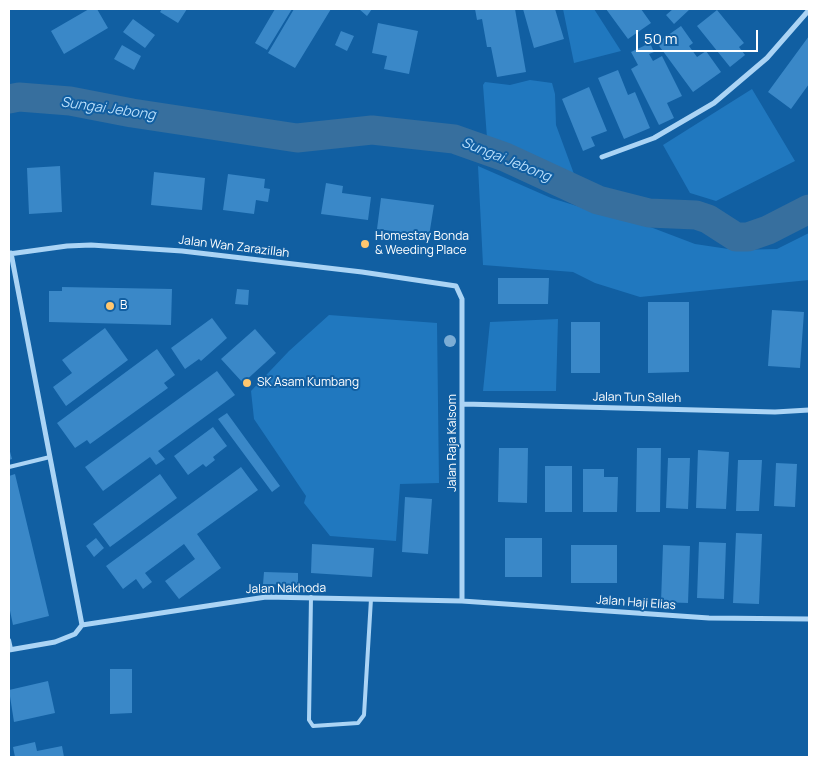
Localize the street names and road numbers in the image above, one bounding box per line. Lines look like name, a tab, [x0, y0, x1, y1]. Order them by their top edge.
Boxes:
street label: Jalan Wan Zarazillah	[178, 233, 290, 261]
street label: Jalan Tun Salleh	[593, 390, 681, 406]
street label: Jalan Raja Kalsom	[446, 394, 460, 492]
street label: Jalan Nakhoda	[246, 581, 326, 597]
street label: Jalan Haji Elias	[596, 593, 676, 613]

